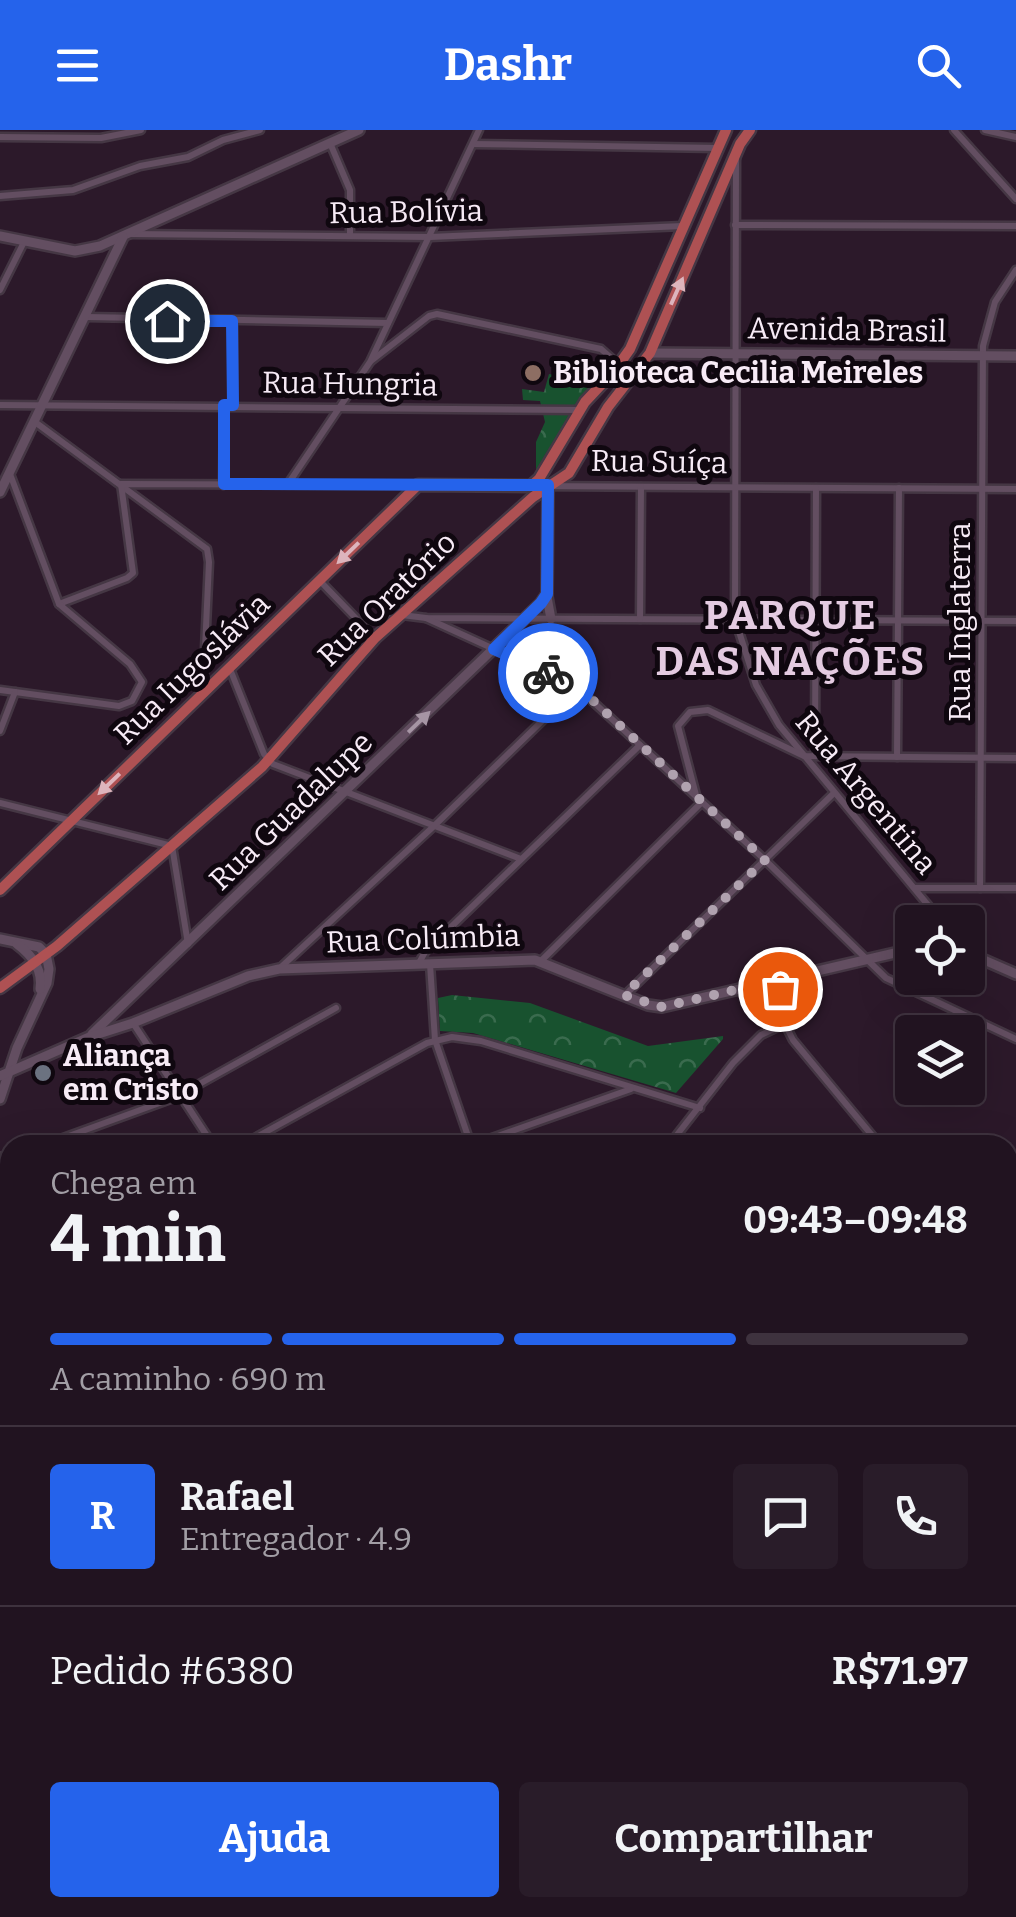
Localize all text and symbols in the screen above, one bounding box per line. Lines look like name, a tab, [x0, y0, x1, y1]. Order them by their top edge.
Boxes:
icon: menu	[50, 38, 105, 93]
text: Dashr	[444, 38, 572, 92]
icon: search	[911, 38, 966, 93]
street label: Rua Bolívia	[329, 193, 483, 231]
one-way arrow	[669, 276, 685, 306]
pin	[125, 279, 210, 364]
icon: home	[140, 294, 195, 349]
street label: Avenida Brasil	[747, 310, 947, 350]
place label: Biblioteca Cecilia Meireles	[553, 355, 923, 391]
marker: Biblioteca Cecilia Meireles	[522, 362, 544, 384]
street label: Rua Hungria	[262, 364, 438, 404]
street label: Rua Suíça	[590, 443, 728, 481]
street label: Rua Inglaterra	[942, 522, 978, 722]
street label: Rua Oratório	[311, 524, 463, 674]
one-way arrow	[336, 541, 360, 564]
street label: Rua Iugoslávia	[107, 586, 277, 752]
district label: PARQUE DAS NAÇÕES	[655, 592, 927, 686]
courier	[498, 623, 598, 723]
icon: bike	[521, 646, 576, 701]
street label: Rua Argentina	[788, 705, 944, 881]
one-way arrow	[407, 710, 431, 733]
street label: Rua Guadalupe	[202, 724, 380, 898]
one-way arrow	[97, 772, 121, 796]
map controls	[895, 905, 985, 1105]
button: locate	[895, 905, 985, 995]
street label: Rua Colúmbia	[325, 918, 521, 960]
pin	[738, 947, 823, 1032]
icon: bag	[753, 962, 808, 1017]
button: layers	[895, 1015, 985, 1105]
place label: Aliança em Cristo	[63, 1038, 199, 1108]
marker: Aliança em Cristo	[32, 1062, 54, 1084]
text: Chega em	[50, 1164, 197, 1202]
text: 09:43–09:48	[743, 1197, 968, 1243]
text: 4 min	[50, 1200, 226, 1278]
text: A caminho · 690 m	[50, 1360, 326, 1398]
button: chat	[733, 1464, 838, 1569]
button: phone	[863, 1464, 968, 1569]
text: Rafael	[180, 1474, 294, 1520]
text: R	[90, 1493, 115, 1539]
text: Entregador · 4.9	[180, 1520, 412, 1558]
text: Pedido #6380	[50, 1648, 295, 1694]
text: R$71.97	[832, 1648, 968, 1694]
button: Ajuda	[50, 1782, 499, 1897]
button: Compartilhar	[519, 1782, 968, 1897]

